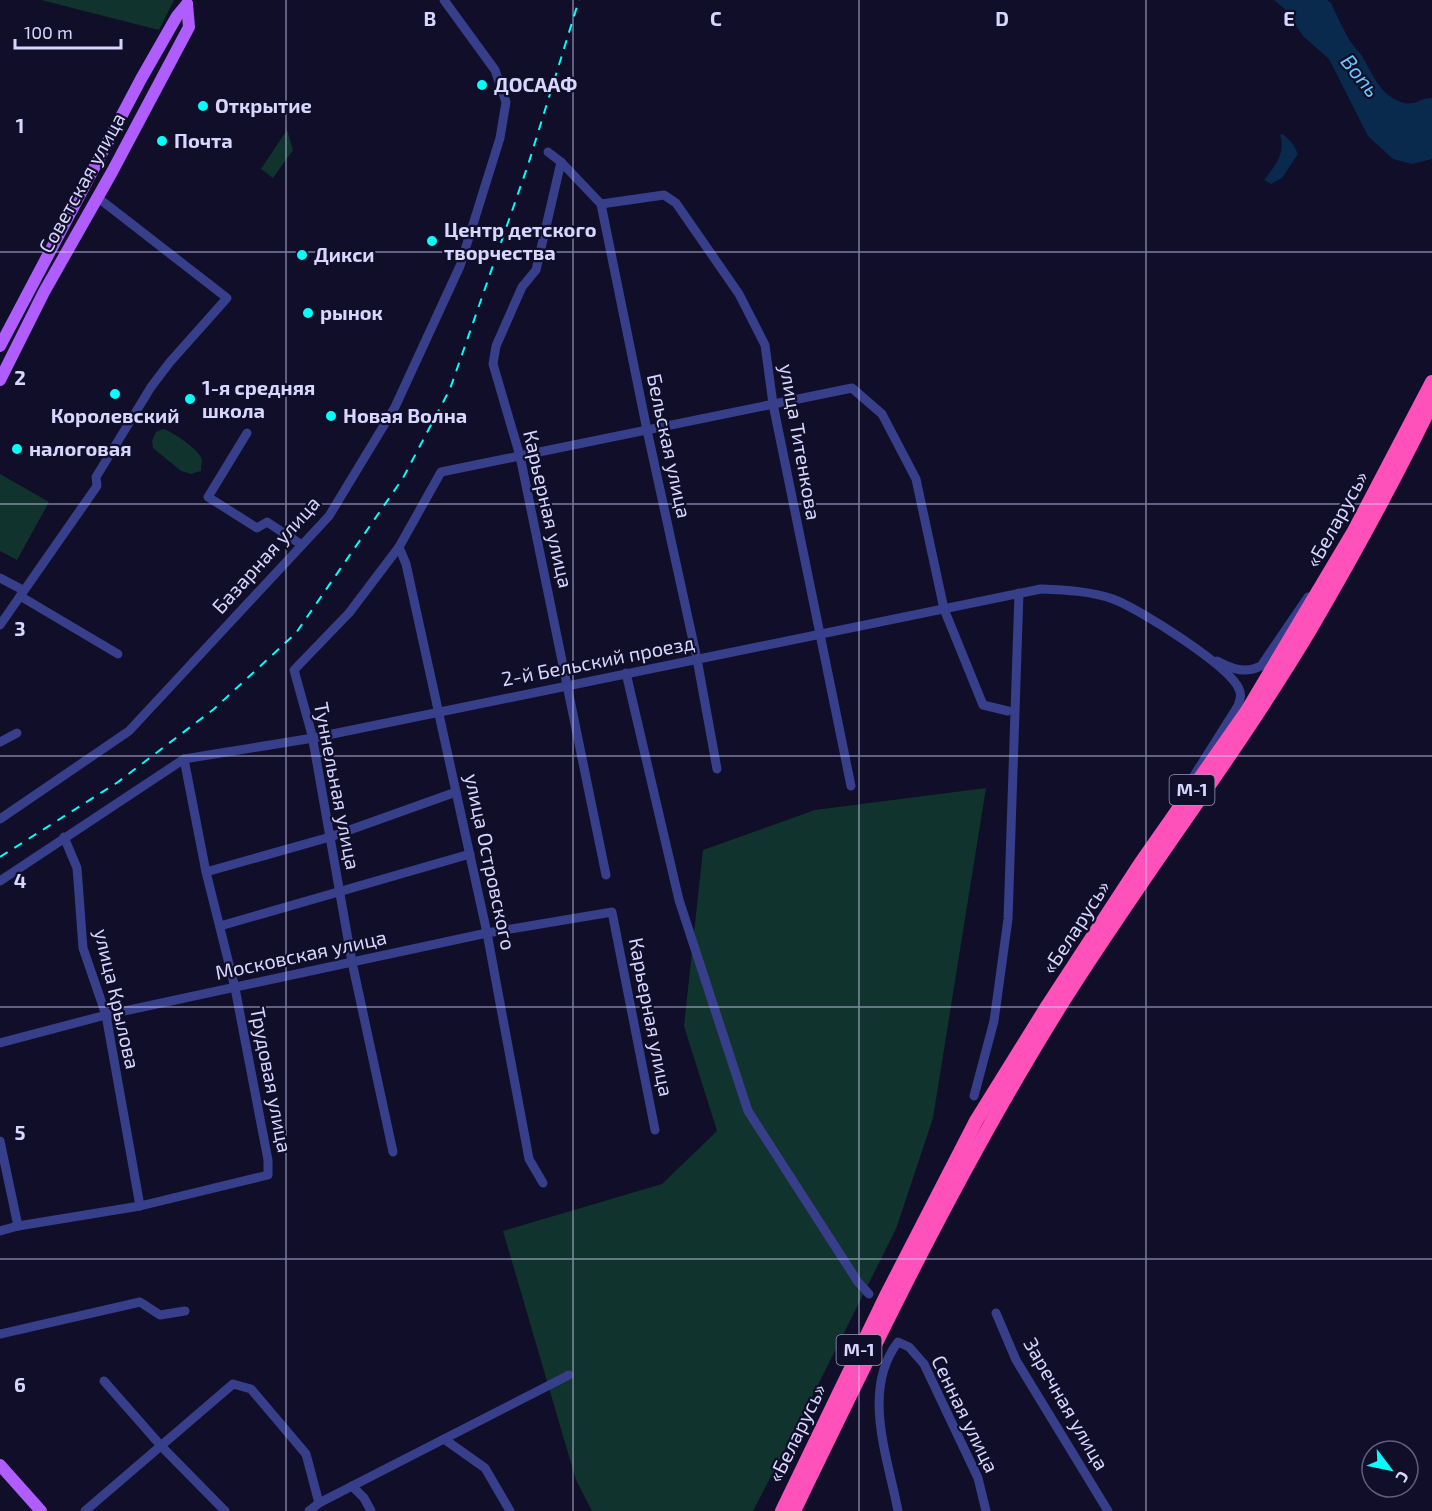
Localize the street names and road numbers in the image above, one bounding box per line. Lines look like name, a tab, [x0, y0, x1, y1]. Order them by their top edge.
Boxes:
street label: Советская улица	[33, 108, 130, 257]
street label: улица Титенкова	[774, 362, 827, 522]
street label: Бельская улица	[642, 371, 697, 520]
street label: Карьерная улица	[518, 427, 579, 590]
street label: «Беларусь»	[1300, 466, 1373, 571]
street label: Базарная улица	[206, 491, 325, 619]
street label: 2-й Бельский проезд	[499, 630, 696, 691]
street label: Туннельная улица	[309, 700, 366, 872]
street label: улица Островского	[460, 771, 521, 952]
road number: М-1	[1170, 775, 1214, 805]
street label: «Беларусь»	[1036, 875, 1115, 978]
street label: Московская улица	[213, 924, 389, 985]
street label: улица Крылова	[89, 926, 146, 1071]
street label: Карьерная улица	[624, 935, 679, 1098]
street label: Трудовая улица	[245, 1005, 298, 1155]
street label: Заречная улица	[1018, 1333, 1115, 1475]
road number: М-1	[836, 1335, 882, 1365]
street label: Сенная улица	[926, 1351, 1005, 1477]
street label: «Беларусь»	[762, 1379, 831, 1486]

